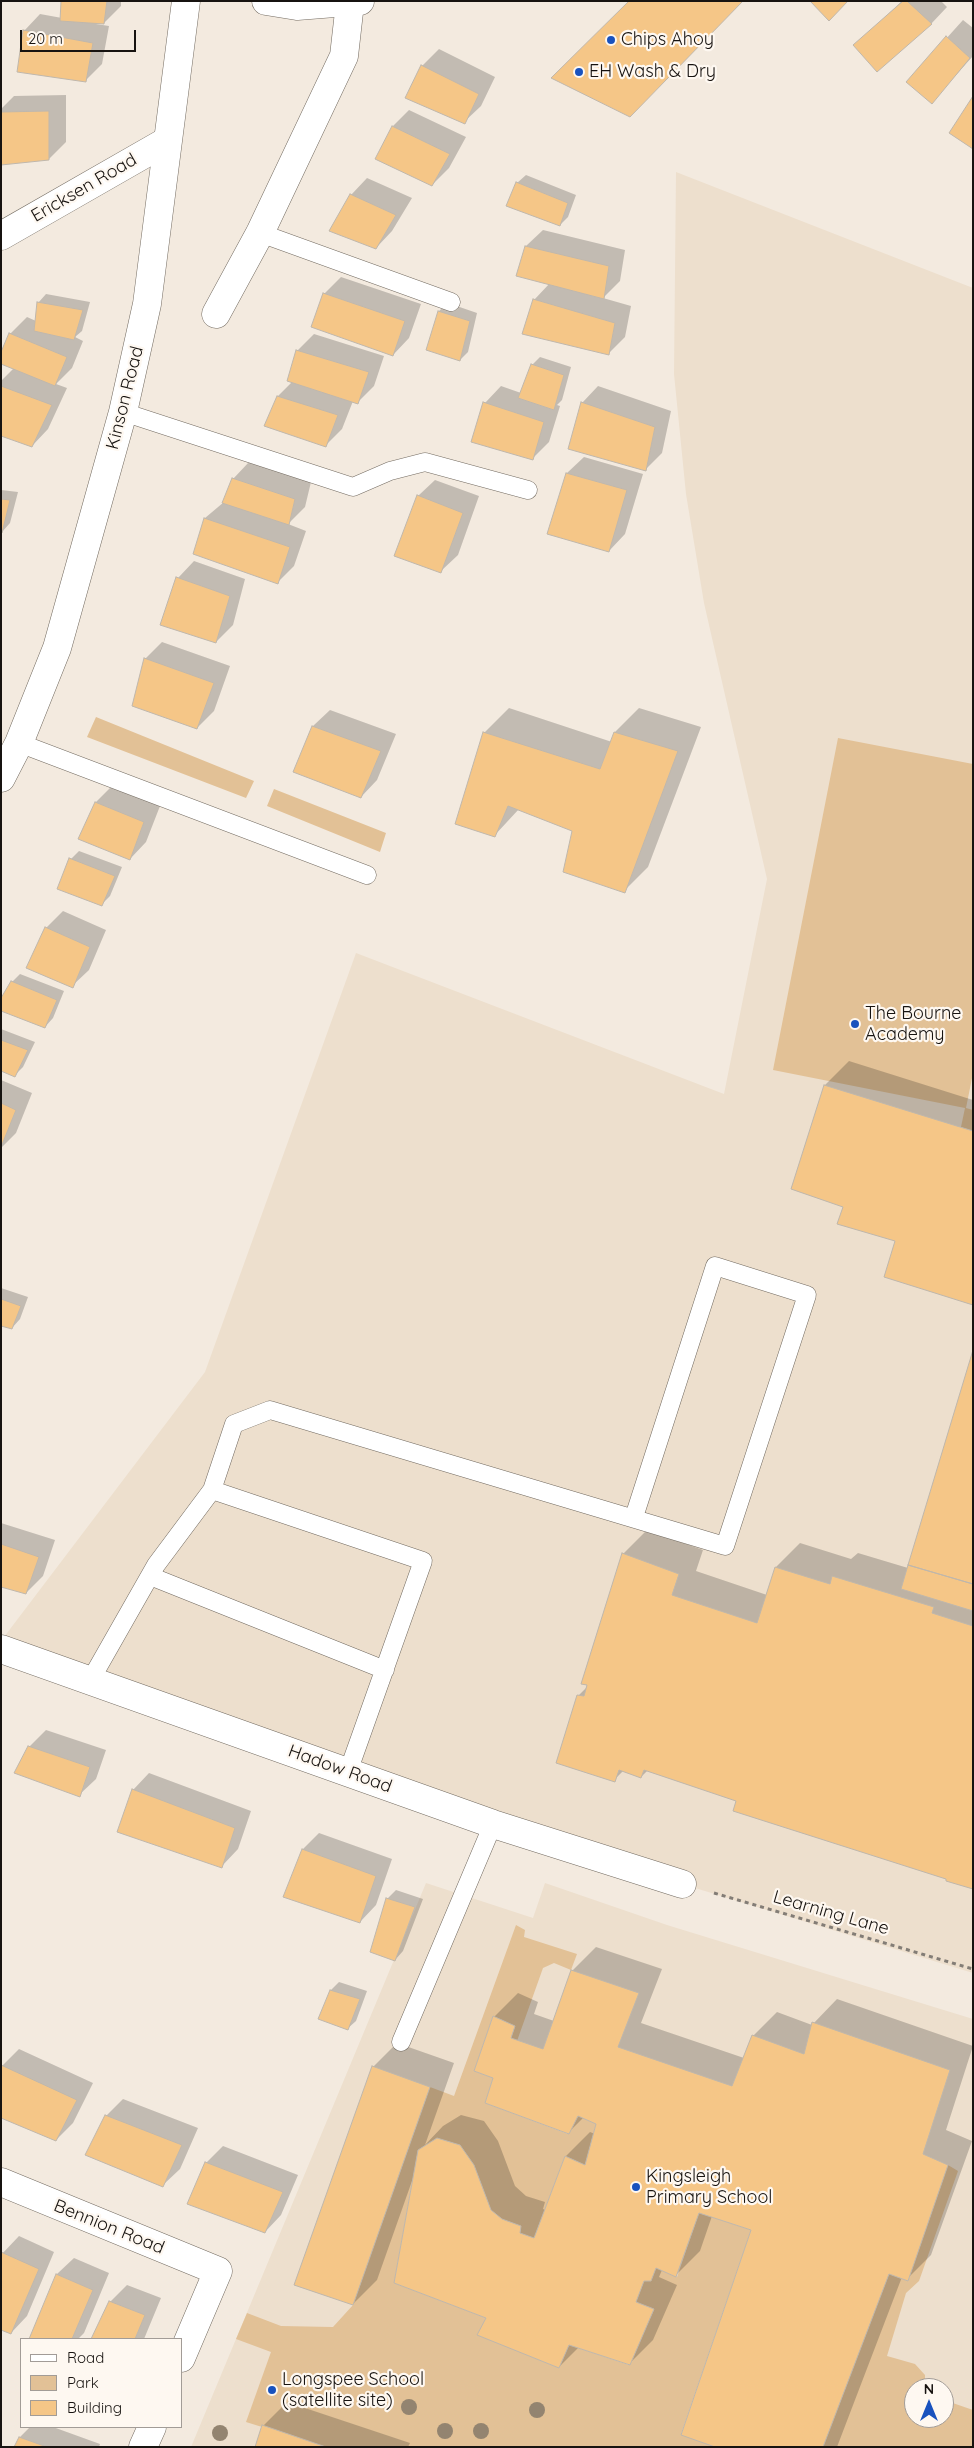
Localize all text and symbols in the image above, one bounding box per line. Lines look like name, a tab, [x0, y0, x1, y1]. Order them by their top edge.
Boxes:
scale bar	[22, 20, 139, 52]
text: 20 m	[28, 29, 63, 48]
place label: Chips Ahoy	[621, 29, 714, 51]
marker: Chips Ahoy	[605, 34, 617, 46]
place label: EH Wash & Dry	[589, 61, 716, 83]
marker: EH Wash & Dry	[573, 66, 585, 78]
street label: Ericksen Road	[27, 149, 141, 227]
street label: Kinson Road	[102, 344, 148, 452]
place label: The Bourne Academy	[865, 1003, 961, 1046]
marker: The Bourne Academy	[849, 1018, 861, 1030]
street label: Hadow Road	[285, 1740, 395, 1798]
street label: Learning Lane	[771, 1886, 891, 1940]
place label: Kingsleigh Primary School	[646, 2166, 772, 2208]
marker: Kingsleigh Primary School	[630, 2181, 642, 2193]
street label: Bennion Road	[51, 2195, 167, 2259]
legend	[20, 2338, 182, 2428]
text: Road	[67, 2348, 104, 2367]
place label: Longspee School (satellite site)	[282, 2369, 424, 2412]
text: Park	[67, 2373, 99, 2392]
north arrow	[904, 2378, 954, 2428]
text: N	[924, 2380, 934, 2398]
marker: Longspee School (satellite site)	[266, 2384, 278, 2396]
text: Building	[67, 2398, 122, 2417]

